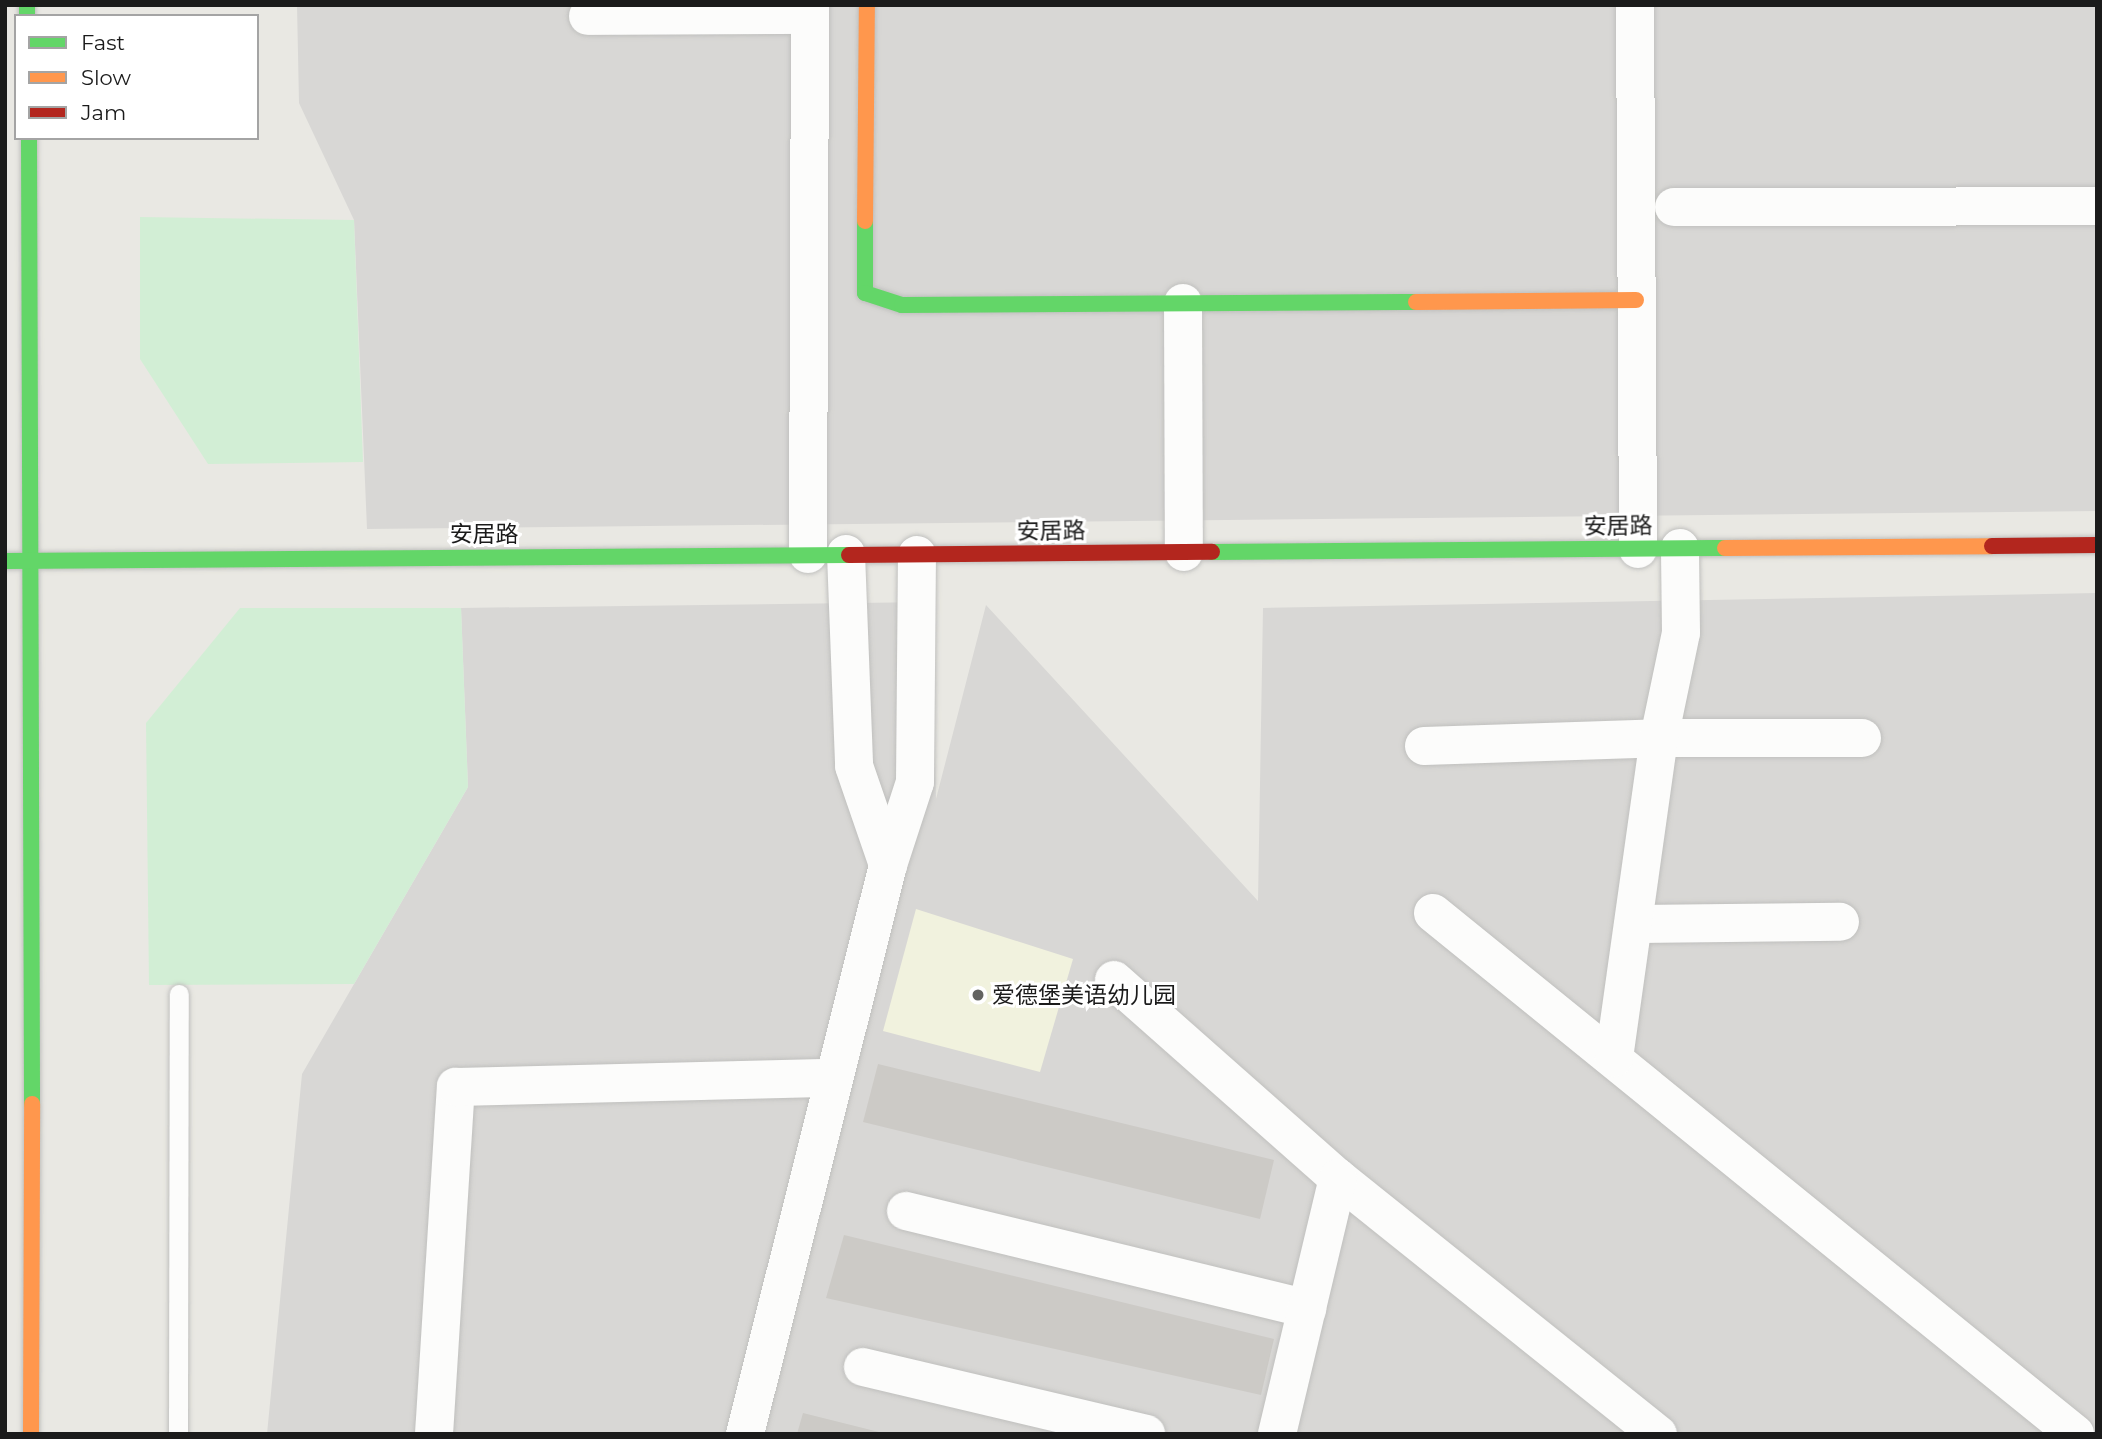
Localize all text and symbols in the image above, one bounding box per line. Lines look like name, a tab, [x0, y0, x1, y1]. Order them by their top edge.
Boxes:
legend	[14, 14, 259, 140]
text: Fast	[81, 30, 125, 55]
text: Slow	[81, 65, 131, 90]
text: Jam	[81, 100, 126, 125]
street label: 安居路	[1583, 512, 1653, 540]
street label: 安居路	[1016, 517, 1086, 545]
street label: 安居路	[450, 520, 518, 548]
place label: 爱德堡美语幼儿园	[992, 981, 1176, 1009]
marker: 爱德堡美语幼儿园	[970, 987, 986, 1003]

